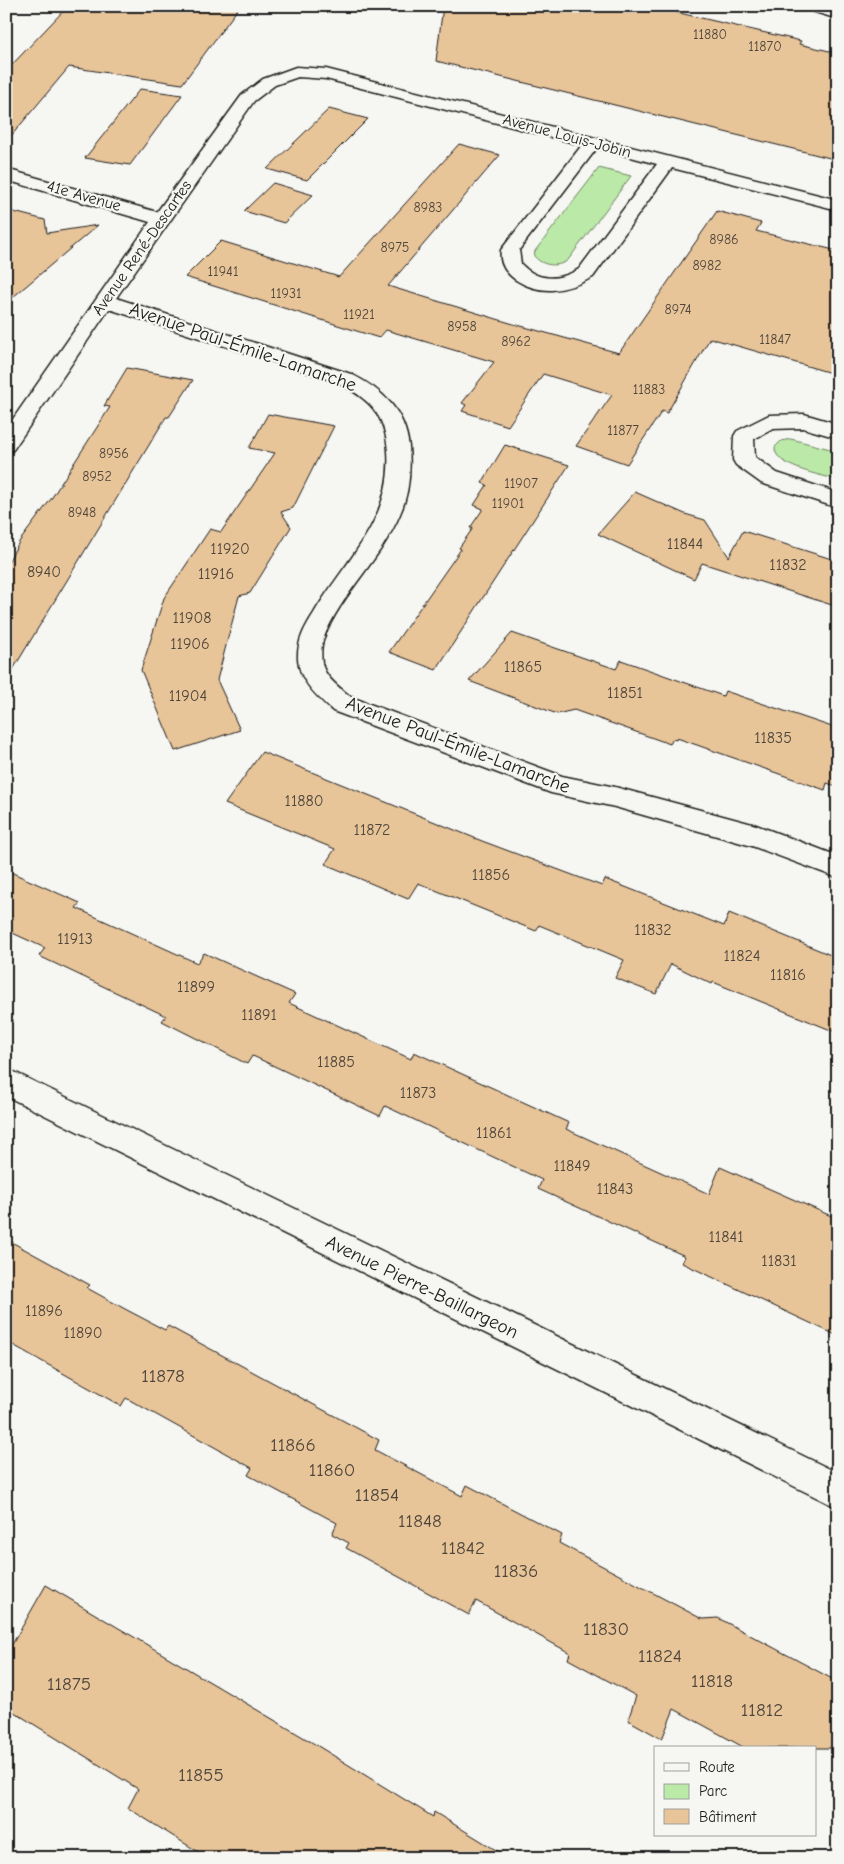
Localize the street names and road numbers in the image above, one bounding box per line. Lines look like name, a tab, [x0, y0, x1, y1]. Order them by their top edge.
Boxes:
street label: Avenue Louis-Jobin	[501, 110, 633, 162]
street label: 41e Avenue	[45, 177, 123, 215]
street label: Avenue René-Descartes	[89, 177, 196, 319]
street label: Avenue Paul-Émile-Lamarche	[127, 298, 359, 396]
street label: Avenue Paul-Émile-Lamarche	[343, 692, 573, 798]
street label: Avenue Pierre-Baillargeon	[322, 1231, 522, 1343]

